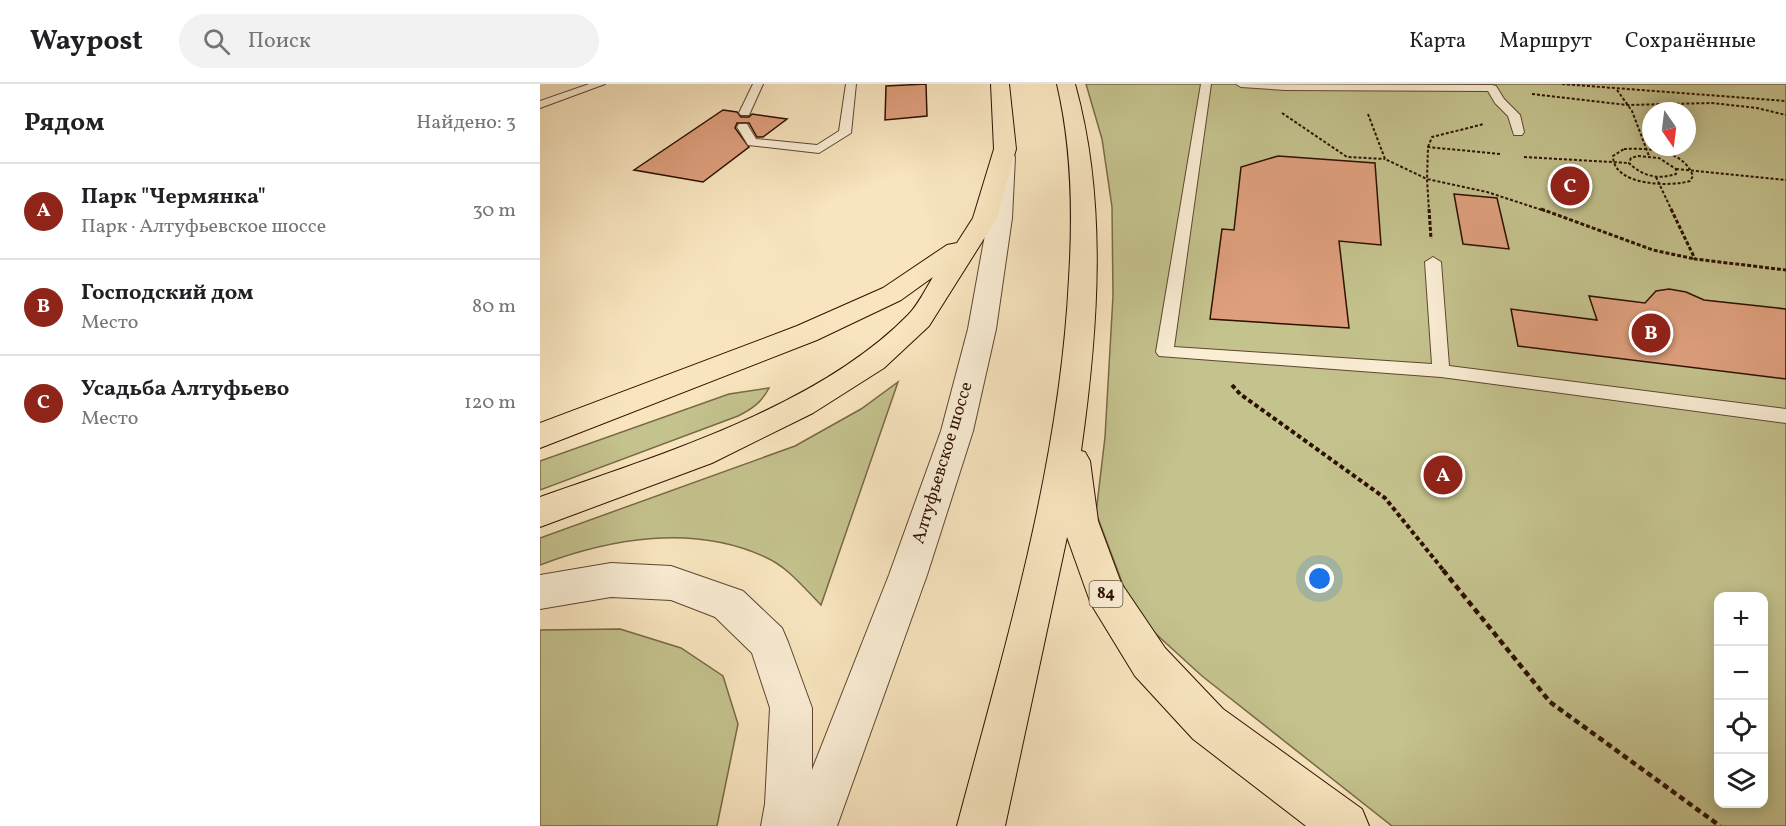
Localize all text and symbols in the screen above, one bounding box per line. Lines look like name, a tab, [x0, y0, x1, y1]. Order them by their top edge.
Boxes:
search box	[179, 14, 599, 68]
text: Waypost	[30, 22, 143, 61]
icon: search	[200, 25, 233, 58]
text: Поиск	[248, 26, 311, 57]
text: Карта	[1409, 27, 1466, 56]
text: Маршрут	[1499, 27, 1592, 56]
text: Сохранённые	[1625, 27, 1756, 56]
north arrow	[1642, 102, 1696, 156]
text: Рядом	[24, 105, 104, 141]
text: Найдено: 3	[416, 109, 516, 137]
pin: C	[1550, 164, 1590, 208]
text: Парк "Чермянка"	[81, 182, 266, 213]
text: A	[36, 197, 51, 225]
text: 30 m	[472, 197, 516, 225]
text: Парк · Алтуфьевское шоссе	[81, 213, 326, 241]
text: Господский дом	[81, 278, 254, 309]
text: B	[37, 293, 50, 321]
text: 80 m	[472, 293, 516, 321]
text: Место	[81, 309, 138, 337]
pin: B	[1632, 310, 1670, 356]
text: Усадьба Алтуфьево	[81, 374, 289, 405]
street label: Алтуфьевское шоссе	[906, 379, 980, 547]
text: C	[37, 389, 50, 417]
text: 120 m	[464, 389, 516, 417]
text: Место	[81, 405, 138, 433]
pin: A	[1424, 452, 1462, 498]
your location	[1305, 564, 1334, 593]
road number: 84	[1090, 581, 1122, 607]
map controls	[1714, 592, 1768, 808]
button: +	[1714, 592, 1768, 646]
button: −	[1714, 646, 1768, 700]
button: locate	[1714, 700, 1768, 754]
button: layers	[1714, 754, 1768, 808]

